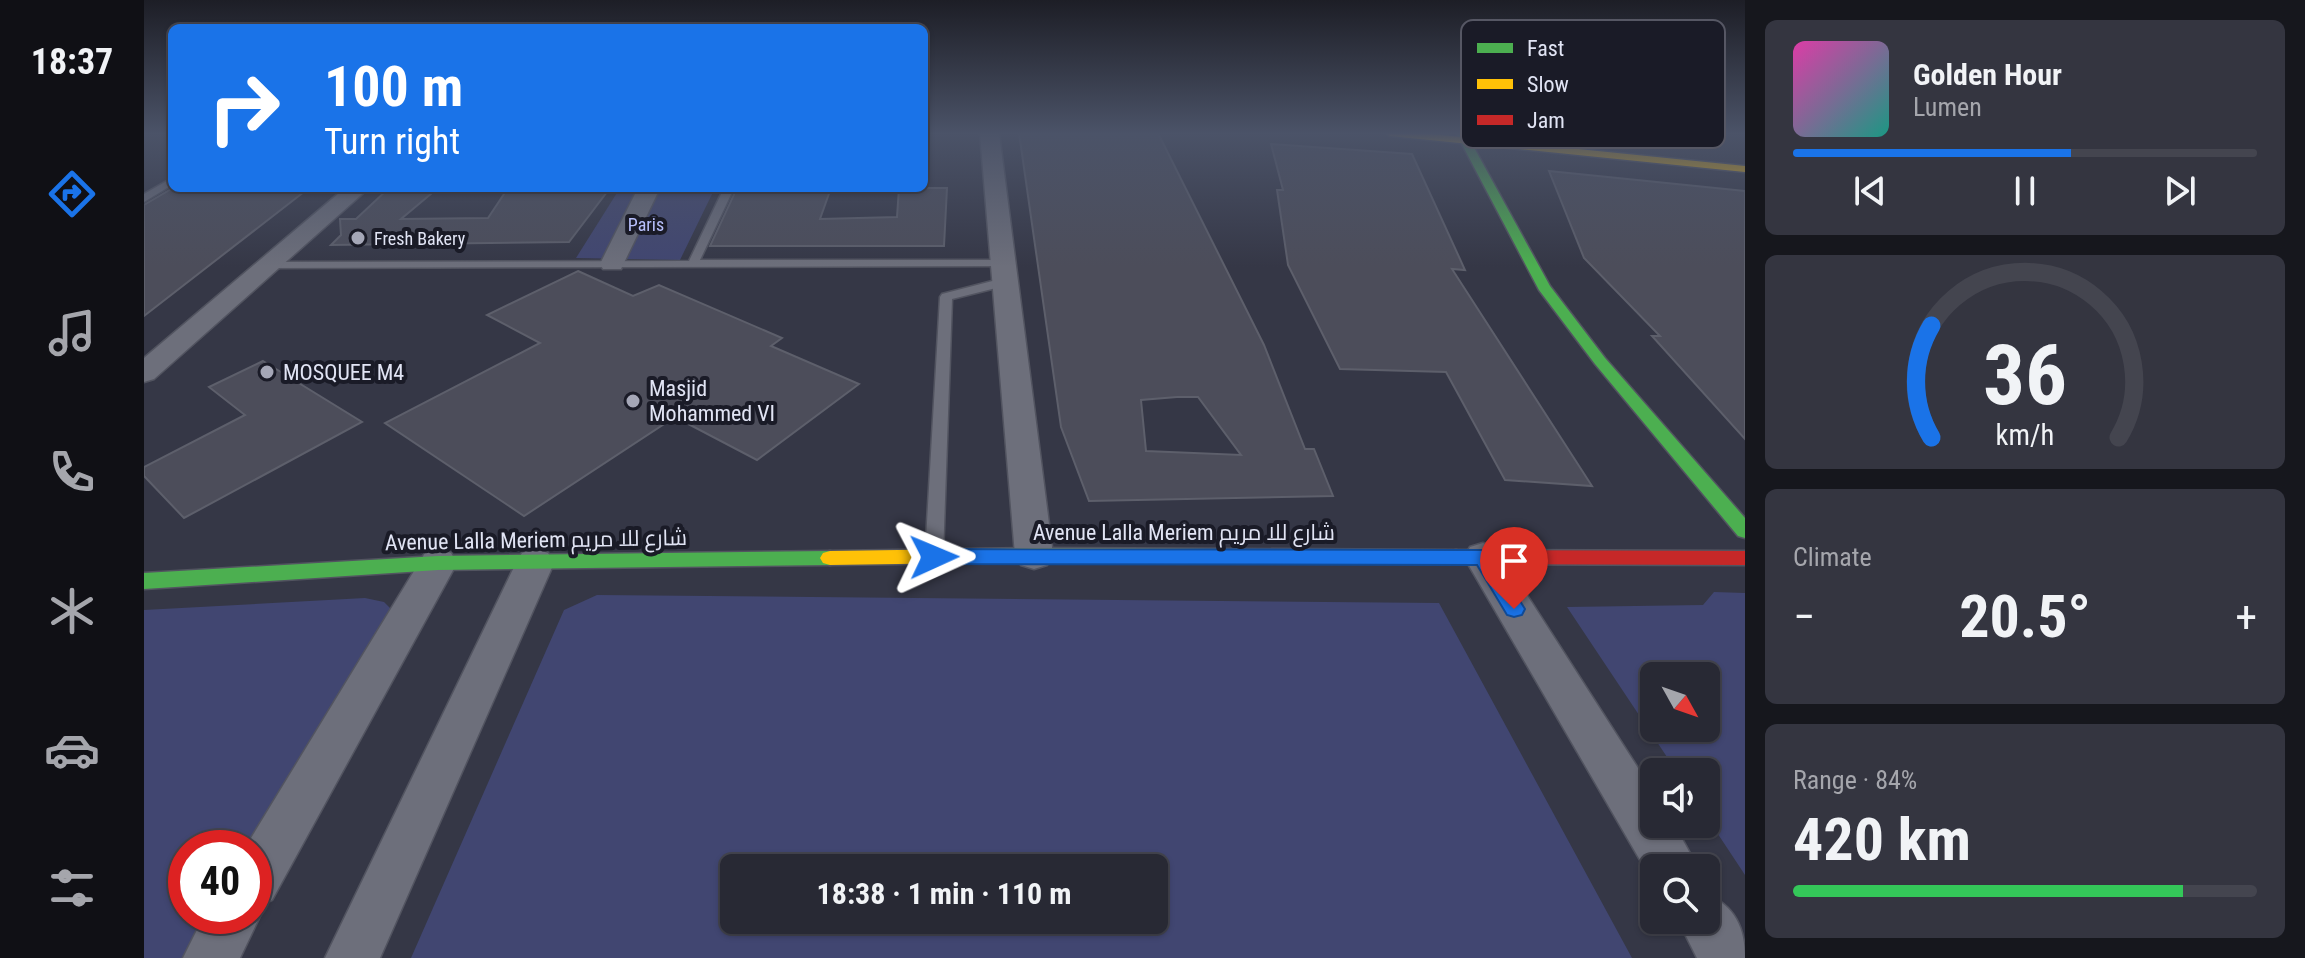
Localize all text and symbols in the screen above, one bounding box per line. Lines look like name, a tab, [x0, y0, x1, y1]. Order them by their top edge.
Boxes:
legend	[1461, 20, 1725, 148]
text: Fast	[1527, 36, 1564, 61]
text: 18:37	[31, 41, 113, 83]
text: 100 m	[324, 54, 463, 120]
icon: right	[192, 56, 296, 160]
text: Golden Hour	[1913, 57, 2062, 92]
text: Slow	[1527, 72, 1569, 97]
text: Lumen	[1913, 92, 1982, 122]
text: Jam	[1527, 108, 1565, 133]
text: Turn right	[324, 121, 460, 163]
icon: directions	[44, 166, 100, 222]
icon: previous	[1848, 169, 1892, 213]
icon: pause	[2003, 169, 2047, 213]
icon: next	[2158, 169, 2202, 213]
park label: Paris	[628, 214, 664, 235]
place label: Fresh Bakery	[374, 228, 466, 249]
marker: Fresh Bakery	[349, 229, 367, 247]
icon: music	[44, 305, 100, 361]
text: 36	[1983, 326, 2067, 423]
place label: MOSQUEE M4	[283, 360, 404, 385]
marker: MOSQUEE M4	[258, 363, 276, 381]
place label: Masjid Mohammed VI	[649, 376, 775, 426]
marker: Masjid Mohammed VI	[624, 392, 642, 410]
text: km/h	[1996, 418, 2054, 452]
icon: phone	[44, 444, 100, 500]
position arrow	[892, 515, 976, 599]
street label: Avenue Lalla Meriem شارع للا مريم	[1033, 520, 1335, 548]
street label: Avenue Lalla Meriem شارع للا مريم	[385, 525, 687, 558]
pin	[1480, 527, 1548, 609]
icon: arrive	[1492, 539, 1536, 583]
text: Climate	[1793, 542, 1872, 572]
text: 20.5°	[1959, 581, 2091, 652]
icon: climate	[44, 583, 100, 639]
text: −	[1793, 591, 1815, 643]
text: +	[2235, 591, 2257, 643]
north arrow	[1640, 662, 1720, 742]
map controls	[1640, 662, 1720, 934]
icon: car	[44, 722, 100, 778]
button: sound	[1640, 758, 1720, 838]
text: Range · 84%	[1793, 765, 1917, 795]
text: 420 km	[1793, 804, 1971, 875]
speed limit sign: 40	[168, 830, 272, 934]
button: search	[1640, 854, 1720, 934]
icon: filters	[44, 860, 100, 916]
text: 18:38 · 1 min · 110 m	[817, 876, 1071, 911]

